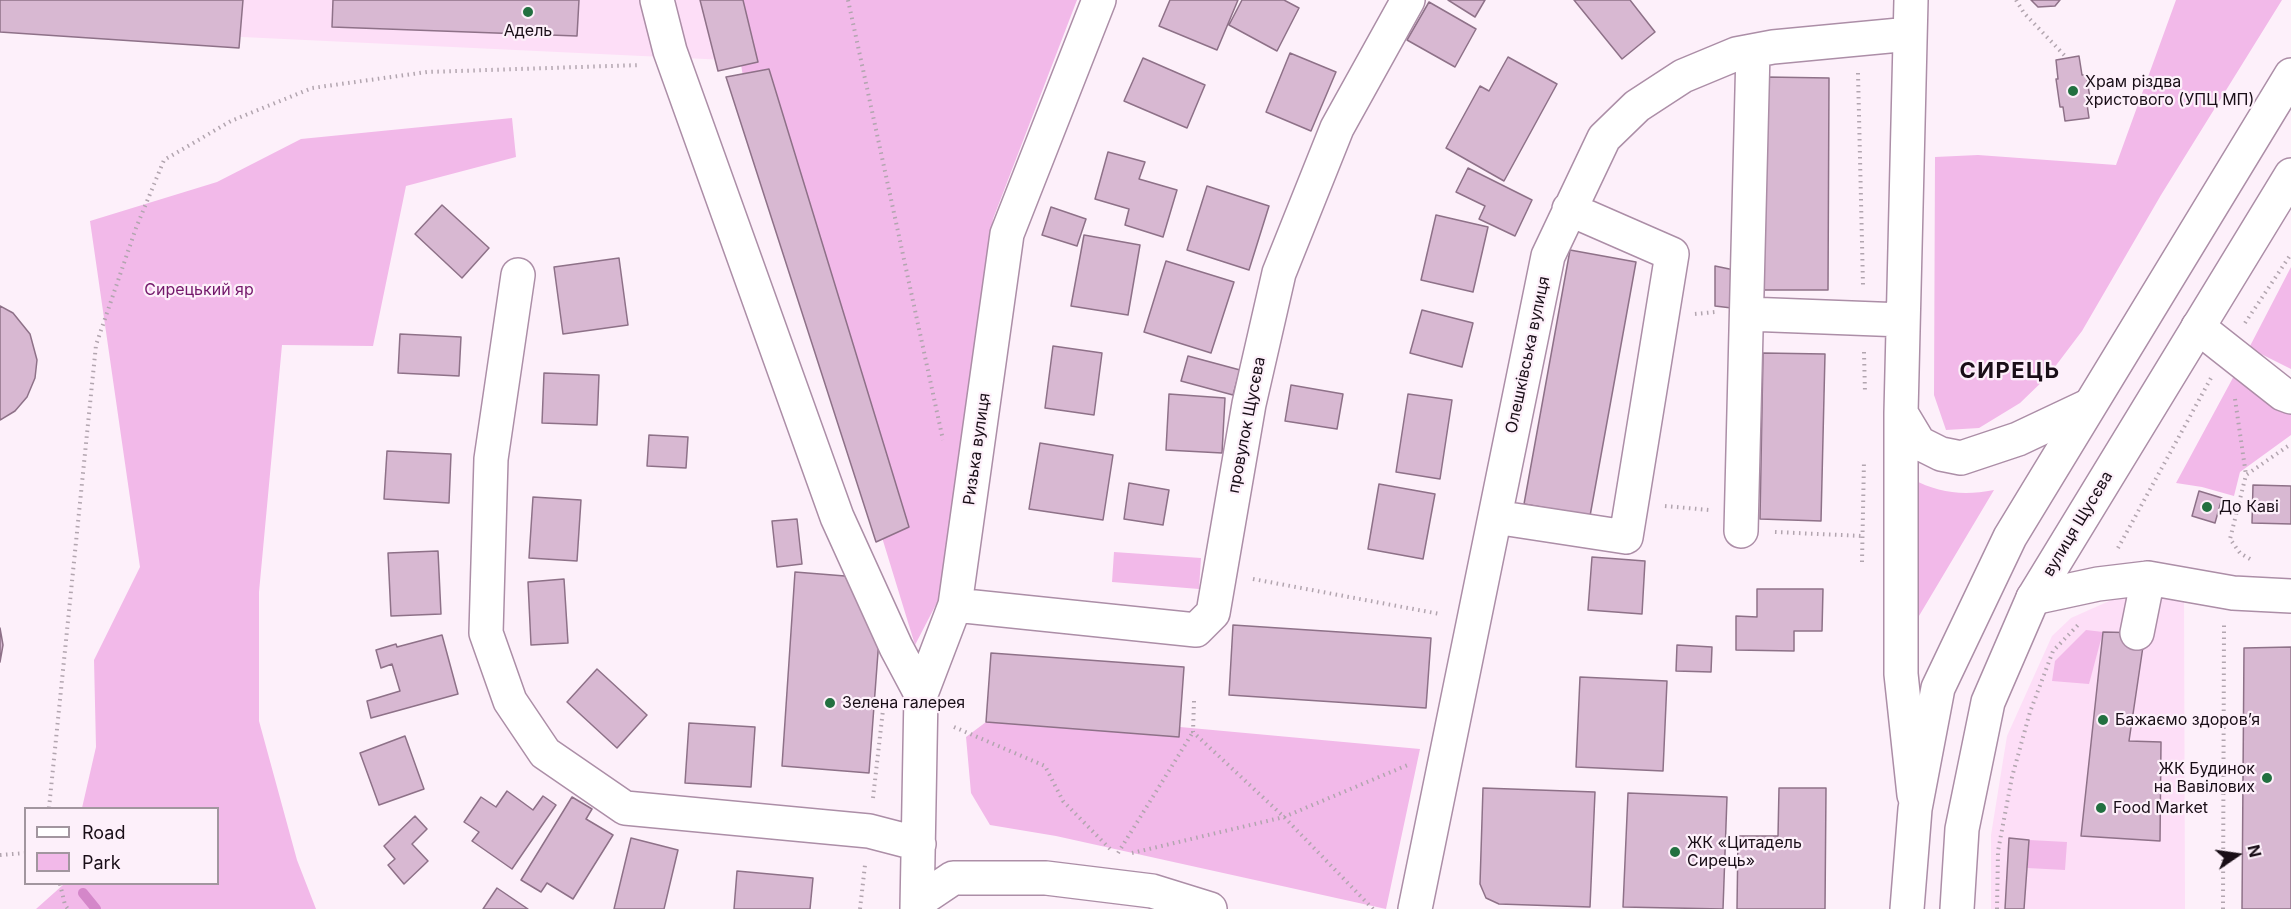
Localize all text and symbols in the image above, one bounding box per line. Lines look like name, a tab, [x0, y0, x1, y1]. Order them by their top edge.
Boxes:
marker: Адель	[521, 5, 535, 19]
place label: Адель	[504, 21, 552, 41]
place label: Храм різдва христового (УПЦ МП)	[2085, 72, 2254, 110]
marker: Храм різдва христового (УПЦ МП)	[2066, 84, 2080, 98]
street label: Олешківська вулиця	[1502, 275, 1554, 435]
park label: Сирецький яр	[144, 280, 254, 300]
street label: провулок Щусєва	[1224, 355, 1270, 495]
district label: СИРЕЦЬ	[1959, 358, 2061, 384]
street label: Ризька вулиця	[960, 392, 994, 506]
street label: вулиця Щусєва	[2039, 468, 2117, 580]
place label: До Каві	[2219, 497, 2279, 517]
marker: До Каві	[2200, 500, 2214, 514]
place label: Зелена галерея	[842, 693, 965, 713]
marker: Зелена галерея	[823, 696, 837, 710]
place label: Бажаємо здоровʼя	[2115, 710, 2260, 730]
marker: Бажаємо здоровʼя	[2096, 713, 2110, 727]
place label: ЖК Будинок на Вавілових	[2154, 759, 2255, 797]
marker: ЖК Будинок на Вавілових	[2260, 771, 2274, 785]
place label: Food Market	[2113, 798, 2208, 818]
marker: Food Market	[2094, 801, 2108, 815]
legend	[24, 807, 219, 885]
text: Road	[82, 822, 125, 843]
north arrow	[2207, 825, 2267, 885]
place label: ЖК «Цитадель Сирець»	[1687, 833, 1802, 871]
text: N	[2243, 843, 2266, 859]
marker: ЖК «Цитадель Сирець»	[1668, 845, 1682, 859]
text: Park	[82, 852, 121, 873]

